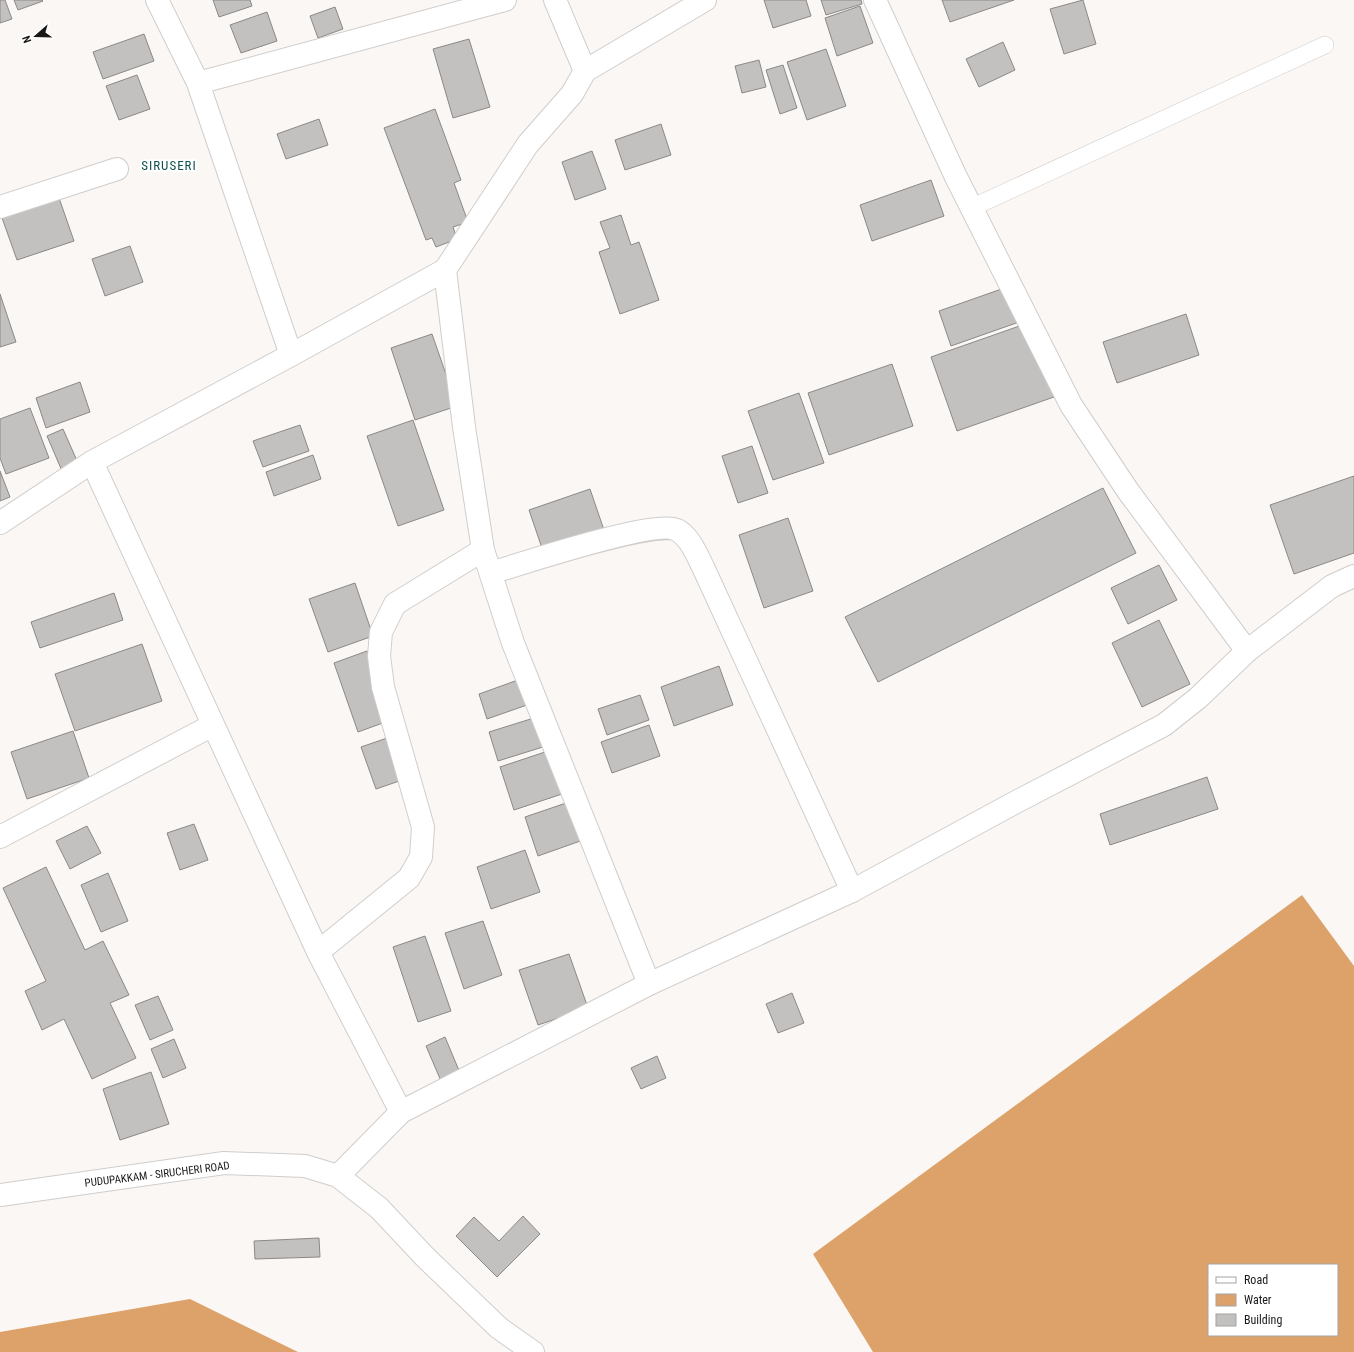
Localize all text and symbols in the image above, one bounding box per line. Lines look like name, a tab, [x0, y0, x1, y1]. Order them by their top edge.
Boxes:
north arrow	[16, 16, 56, 56]
text: N	[20, 34, 34, 45]
district label: SIRUSERI	[141, 158, 197, 173]
street label: PUDUPAKKAM - SIRUCHERI ROAD	[84, 1159, 230, 1190]
legend	[1208, 1264, 1338, 1336]
text: Road	[1244, 1273, 1268, 1287]
text: Water	[1244, 1293, 1272, 1307]
text: Building	[1244, 1313, 1282, 1327]

